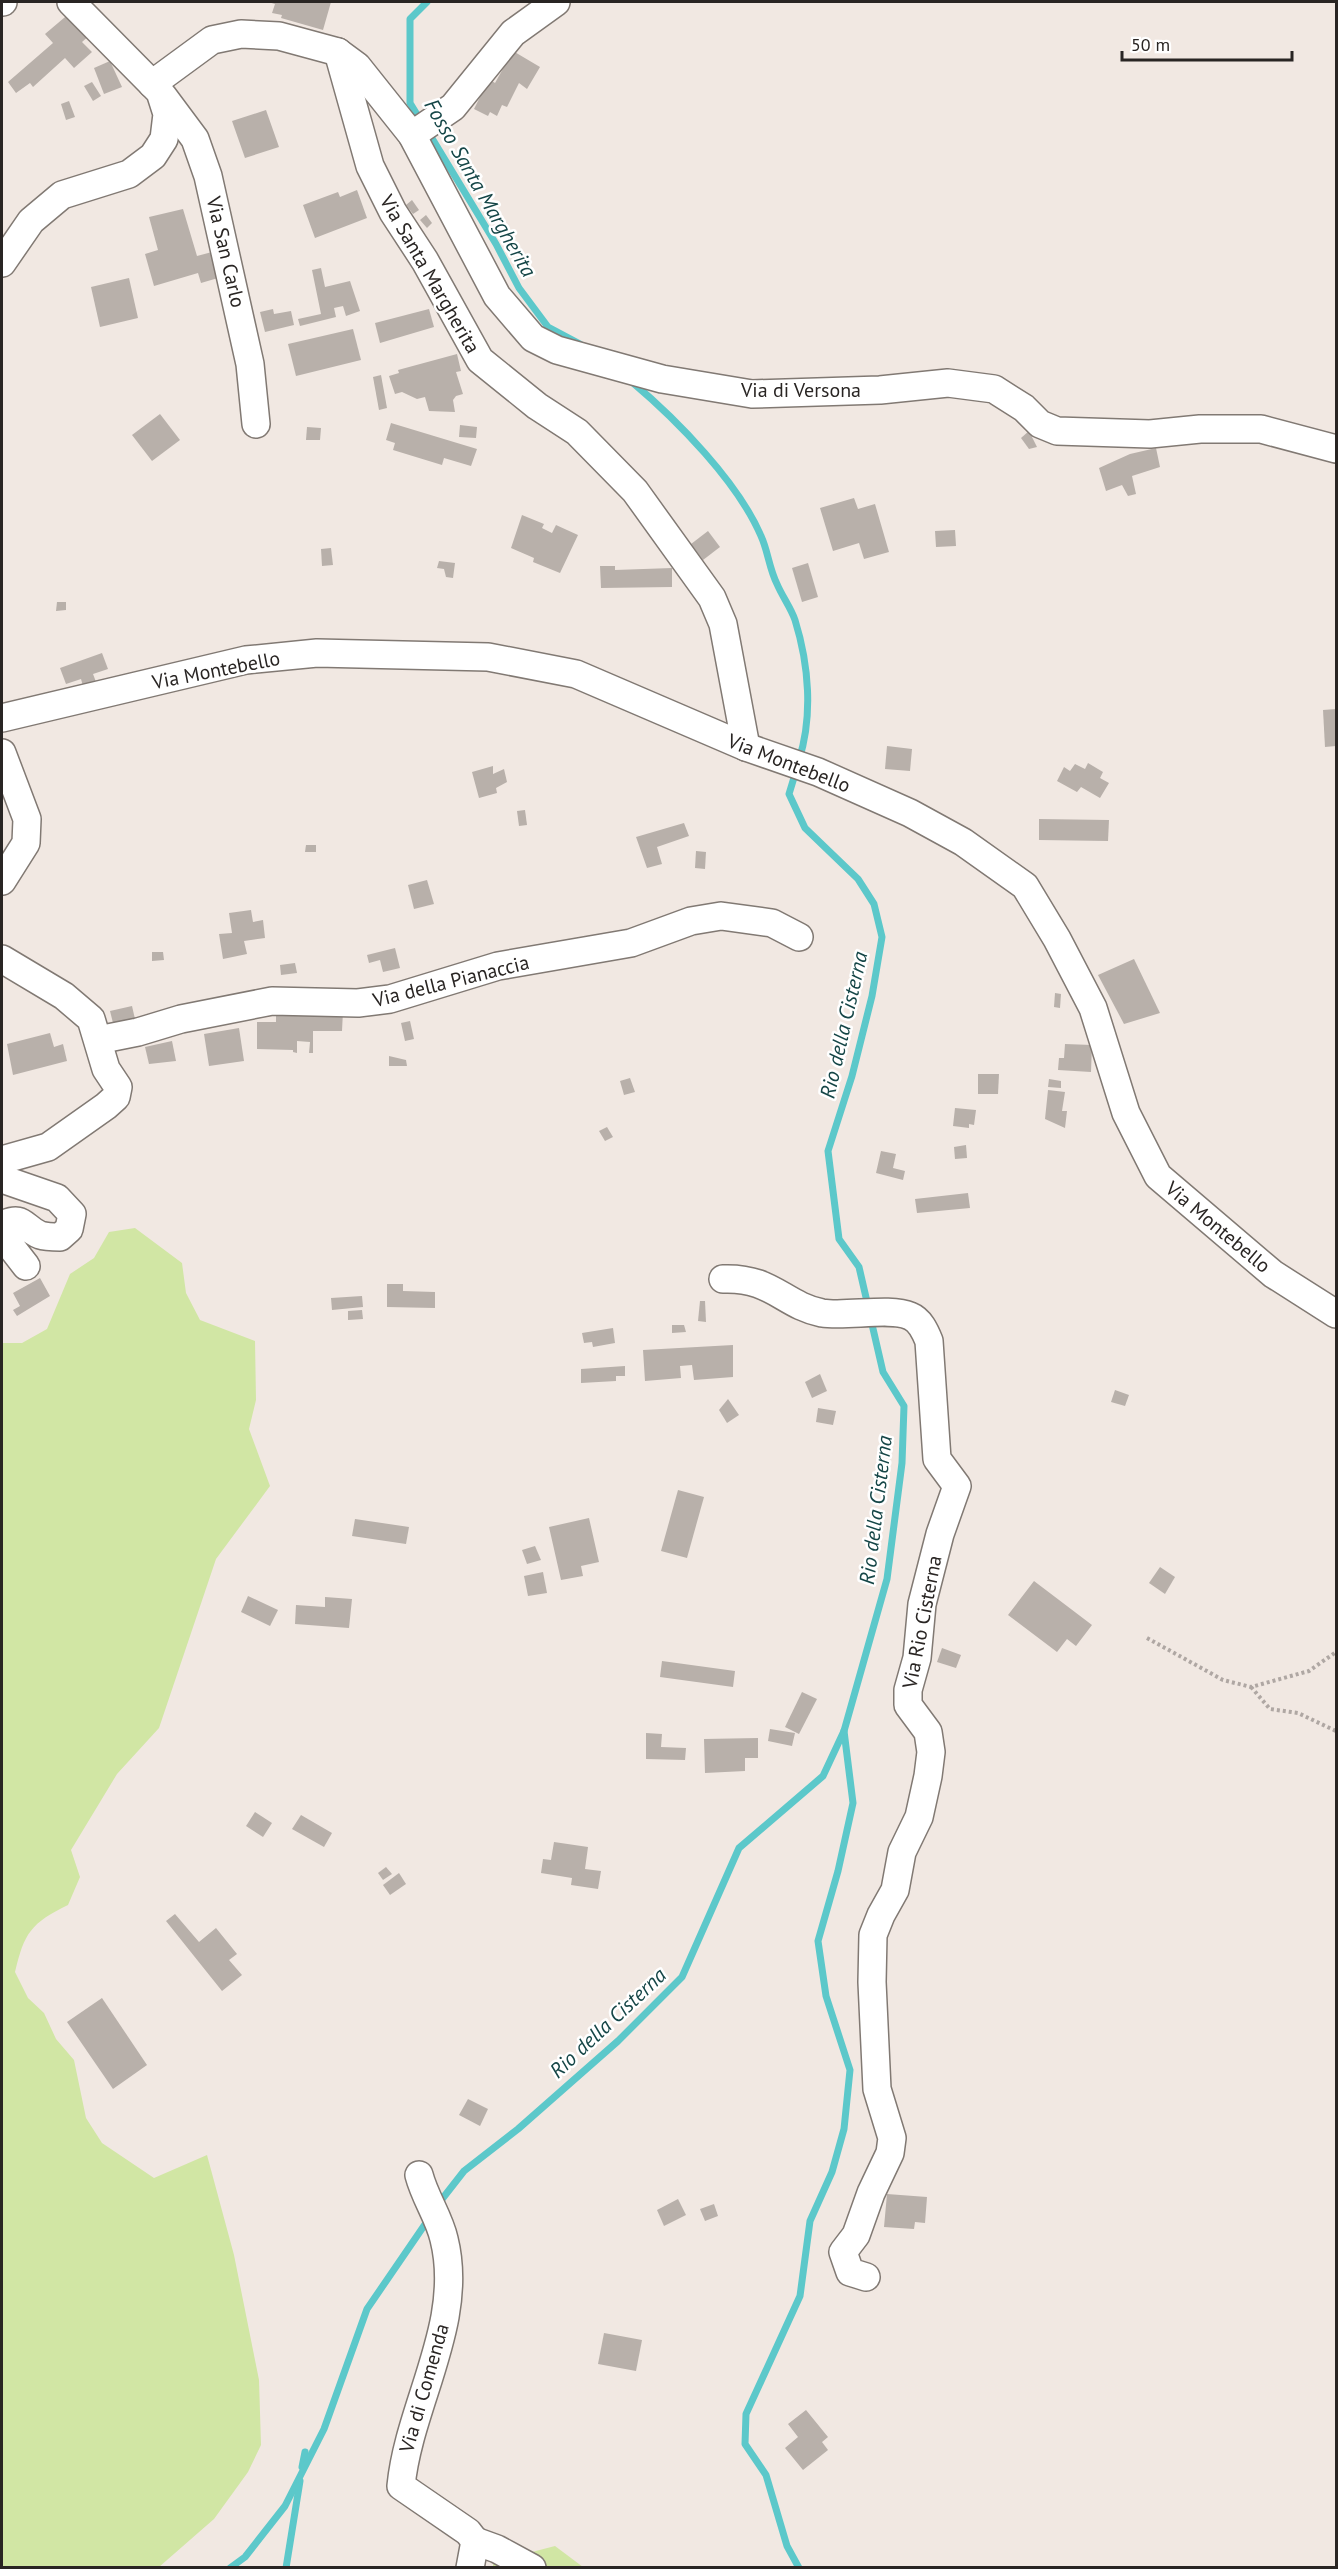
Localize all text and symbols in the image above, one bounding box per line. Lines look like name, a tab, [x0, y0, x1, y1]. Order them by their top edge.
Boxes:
scale bar	[1122, 24, 1292, 62]
text: 50 m	[1131, 33, 1170, 56]
water label: Fosso Santa Margherita	[418, 94, 543, 282]
street label: Via Santa Margherita	[374, 189, 486, 358]
street label: Via San Carlo	[200, 193, 251, 310]
street label: Via di Versona	[740, 377, 861, 403]
street label: Via Montebello	[149, 645, 282, 695]
street label: Via Montebello	[723, 727, 854, 798]
water label: Rio della Cisterna	[814, 948, 874, 1101]
street label: Via della Pianaccia	[369, 949, 532, 1013]
street label: Via Montebello	[1159, 1175, 1276, 1279]
water label: Rio della Cisterna	[853, 1433, 898, 1586]
street label: Via Rio Cisterna	[896, 1553, 948, 1692]
water label: Rio della Cisterna	[544, 1961, 672, 2084]
street label: Via di Comenda	[393, 2321, 455, 2456]

